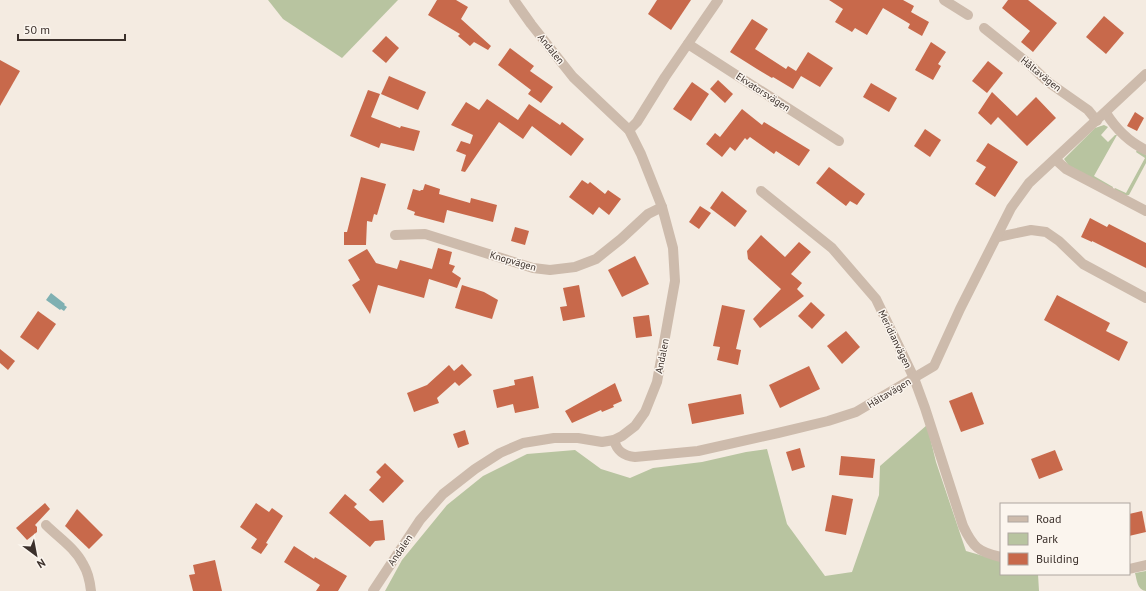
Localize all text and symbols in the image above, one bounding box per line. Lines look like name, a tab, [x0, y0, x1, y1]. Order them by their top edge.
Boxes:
scale bar	[18, 16, 125, 42]
text: 50 m	[24, 22, 50, 37]
street label: Andalen	[535, 31, 567, 67]
street label: Håltavägen	[1018, 54, 1064, 94]
street label: Ekvatorsvägen	[734, 70, 792, 114]
street label: Knopvägen	[488, 248, 538, 274]
street label: Meridianvägen	[875, 308, 915, 370]
street label: Andalen	[652, 338, 672, 374]
street label: Håltavägen	[865, 375, 913, 411]
legend	[1000, 503, 1130, 575]
text: Road	[1036, 511, 1061, 526]
text: Park	[1036, 531, 1058, 546]
street label: Andalen	[385, 532, 415, 568]
north arrow	[16, 535, 56, 575]
text: Building	[1036, 551, 1079, 566]
text: N	[35, 556, 48, 571]

